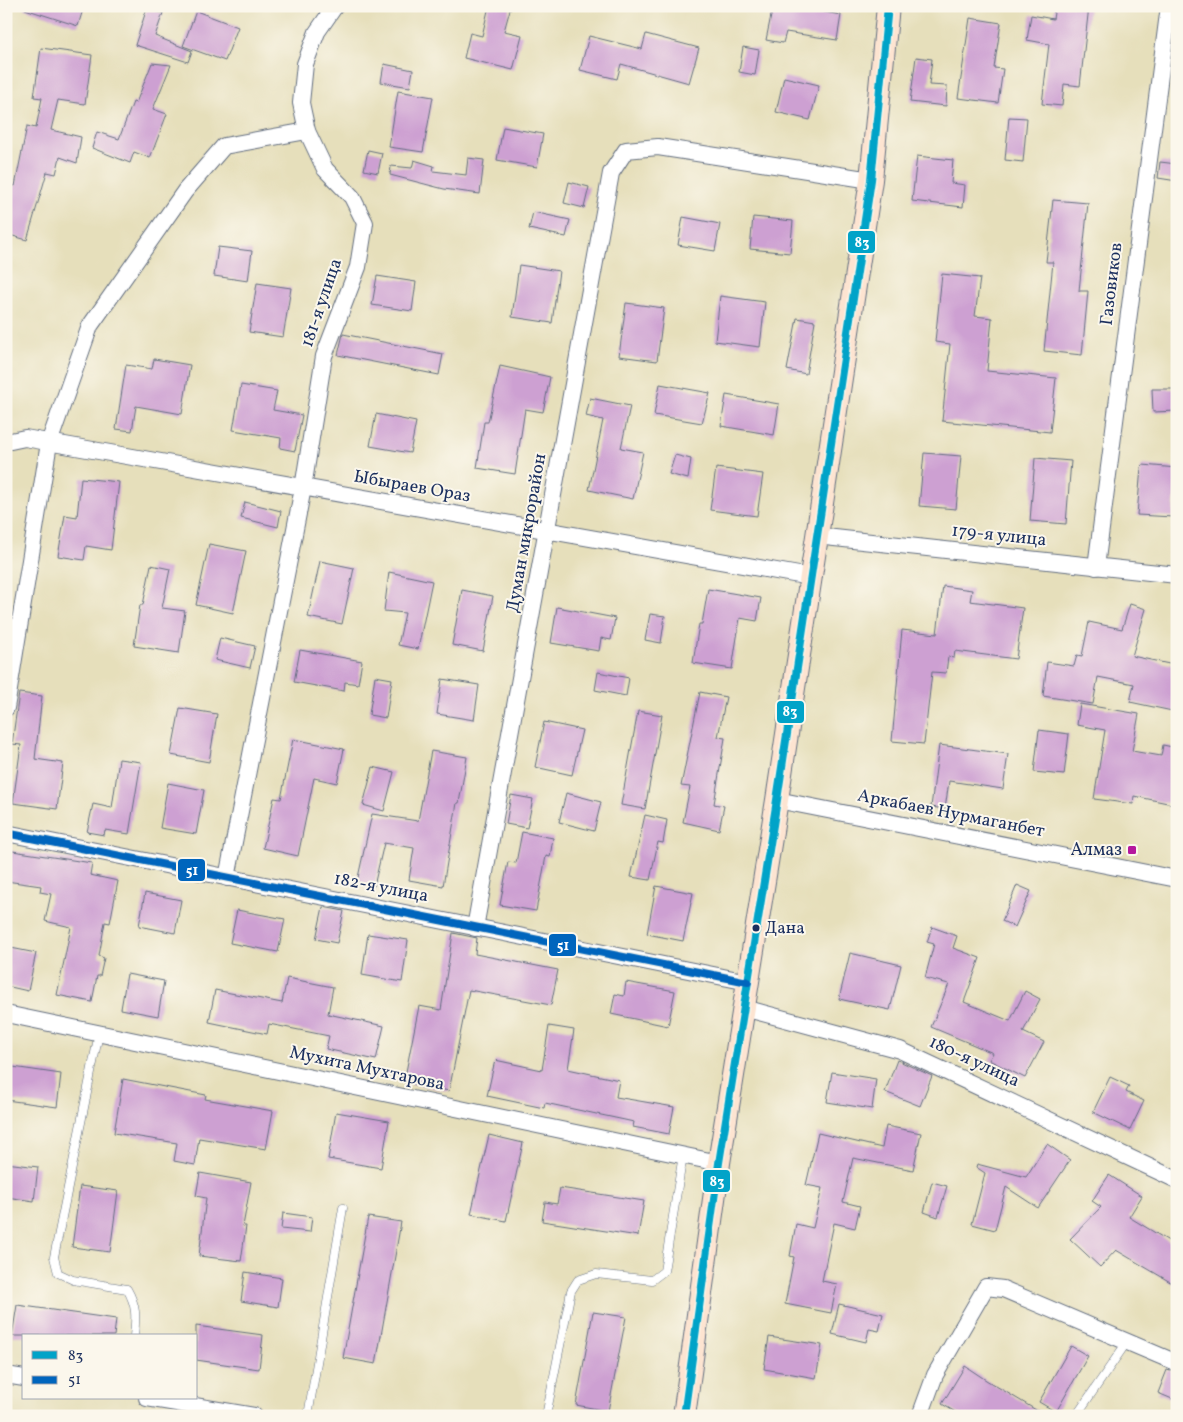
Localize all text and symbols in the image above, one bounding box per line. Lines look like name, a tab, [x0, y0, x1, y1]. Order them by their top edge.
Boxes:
line badge: 83	[847, 230, 876, 254]
text: 83	[855, 234, 869, 253]
street label: Газовиков	[1095, 241, 1129, 327]
street label: 181-я улица	[295, 255, 349, 351]
street label: Думан микрорайон	[501, 451, 553, 615]
street label: Ыбыраев Ораз	[352, 464, 473, 510]
street label: 179-я улица	[950, 519, 1048, 553]
line badge: 83	[776, 700, 805, 724]
text: 83	[783, 703, 797, 722]
street label: Аркабаев Нурмаганбет	[855, 784, 1047, 844]
place label: Алмаз	[1070, 838, 1122, 863]
marker: Алмаз	[1126, 844, 1138, 856]
line badge: 51	[177, 858, 206, 882]
text: 51	[186, 862, 198, 881]
street label: 182-я улица	[332, 867, 430, 909]
place label: Дана	[765, 917, 805, 940]
marker: Дана	[751, 923, 761, 933]
line badge: 51	[548, 933, 577, 957]
text: 51	[557, 937, 569, 956]
street label: 180-я улица	[924, 1030, 1024, 1094]
street label: Мухита Мухтарова	[287, 1040, 447, 1098]
line badge: 83	[702, 1169, 731, 1193]
text: 83	[710, 1173, 724, 1192]
legend	[22, 1334, 198, 1400]
text: 83	[68, 1346, 83, 1367]
text: 51	[68, 1370, 81, 1391]

